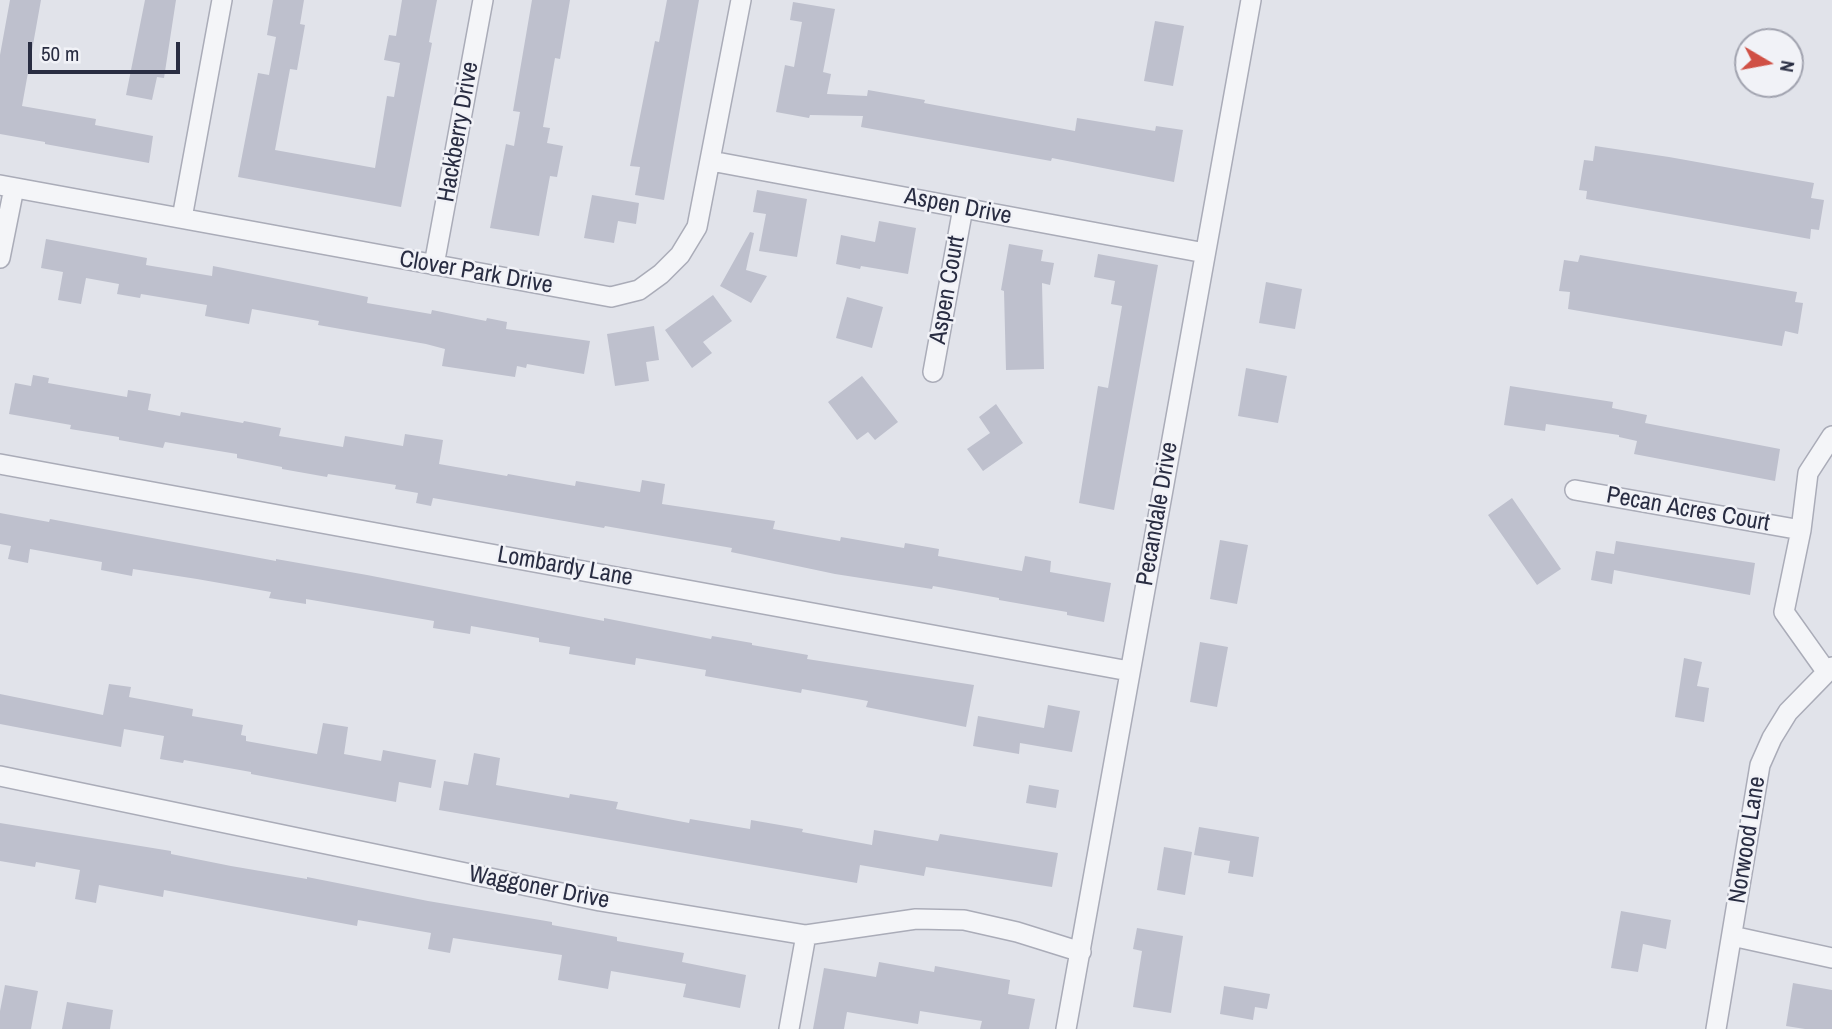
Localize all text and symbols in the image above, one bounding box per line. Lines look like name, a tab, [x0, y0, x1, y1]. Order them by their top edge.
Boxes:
scale bar	[32, 28, 184, 72]
north arrow	[1734, 28, 1804, 98]
text: 50 m	[41, 39, 79, 68]
text: N	[1774, 59, 1801, 74]
street label: Hackberry Drive	[432, 60, 486, 204]
street label: Aspen Drive	[902, 183, 1014, 231]
street label: Aspen Court	[924, 234, 972, 346]
street label: Clover Park Drive	[397, 245, 555, 301]
street label: Pecandale Drive	[1131, 440, 1185, 588]
street label: Pecan Acres Court	[1604, 481, 1772, 539]
street label: Lombardy Lane	[495, 541, 635, 593]
street label: Norwood Lane	[1724, 775, 1772, 905]
street label: Waggoner Drive	[466, 860, 612, 916]

